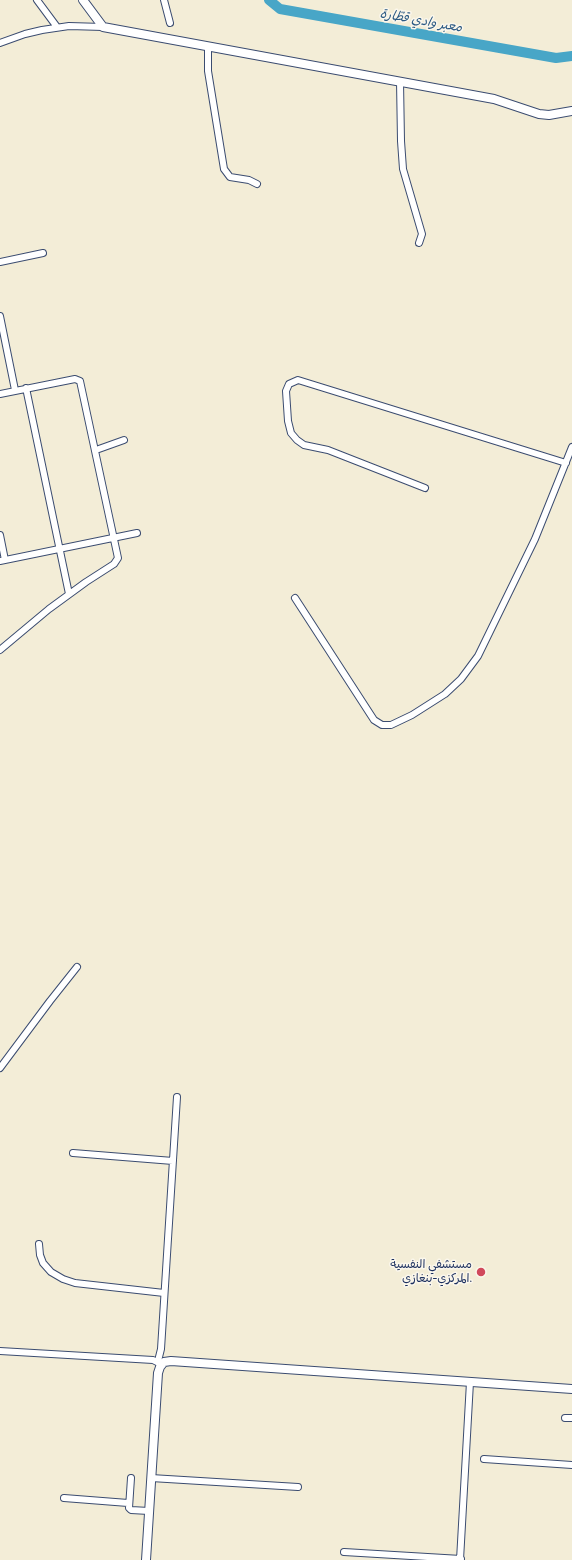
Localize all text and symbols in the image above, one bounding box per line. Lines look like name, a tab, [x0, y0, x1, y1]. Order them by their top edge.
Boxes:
water label: معبر وادي قطّارة	[379, 6, 463, 36]
place label: مستشفي النفسية المركزي-بنغازي.	[390, 1258, 472, 1286]
marker: مستشفي النفسية المركزي-بنغازي.	[475, 1266, 487, 1278]

